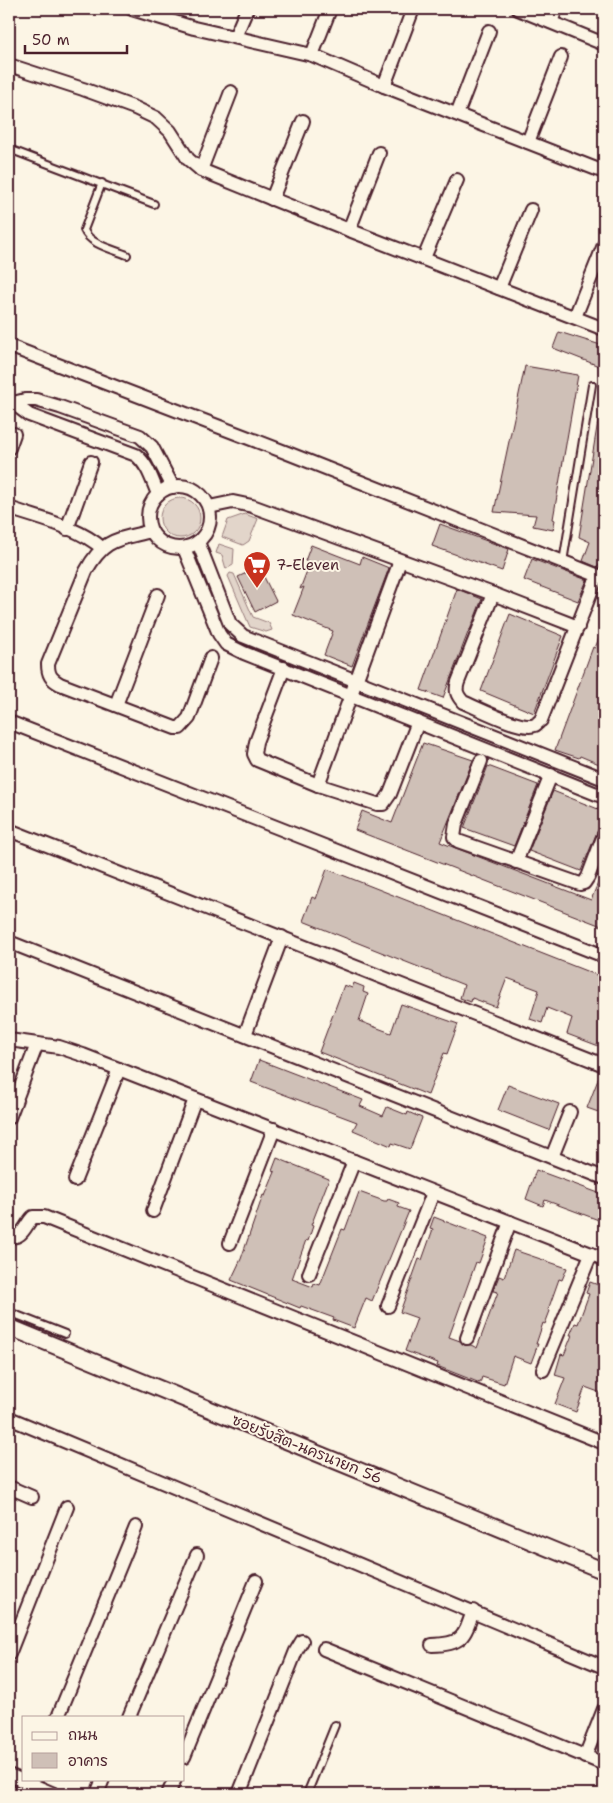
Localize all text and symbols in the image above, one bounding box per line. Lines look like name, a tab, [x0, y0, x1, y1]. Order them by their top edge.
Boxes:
scale bar	[25, 22, 128, 54]
text: 50 m	[32, 30, 70, 50]
supermarket icon: 7-Eleven	[242, 550, 272, 589]
place label: 7-Eleven	[276, 555, 339, 575]
street label: ซอยรังสิต-นครนายก 56	[229, 1410, 385, 1488]
legend	[22, 1716, 185, 1780]
text: ถนน	[68, 1725, 97, 1745]
text: อาคาร	[68, 1751, 108, 1771]

